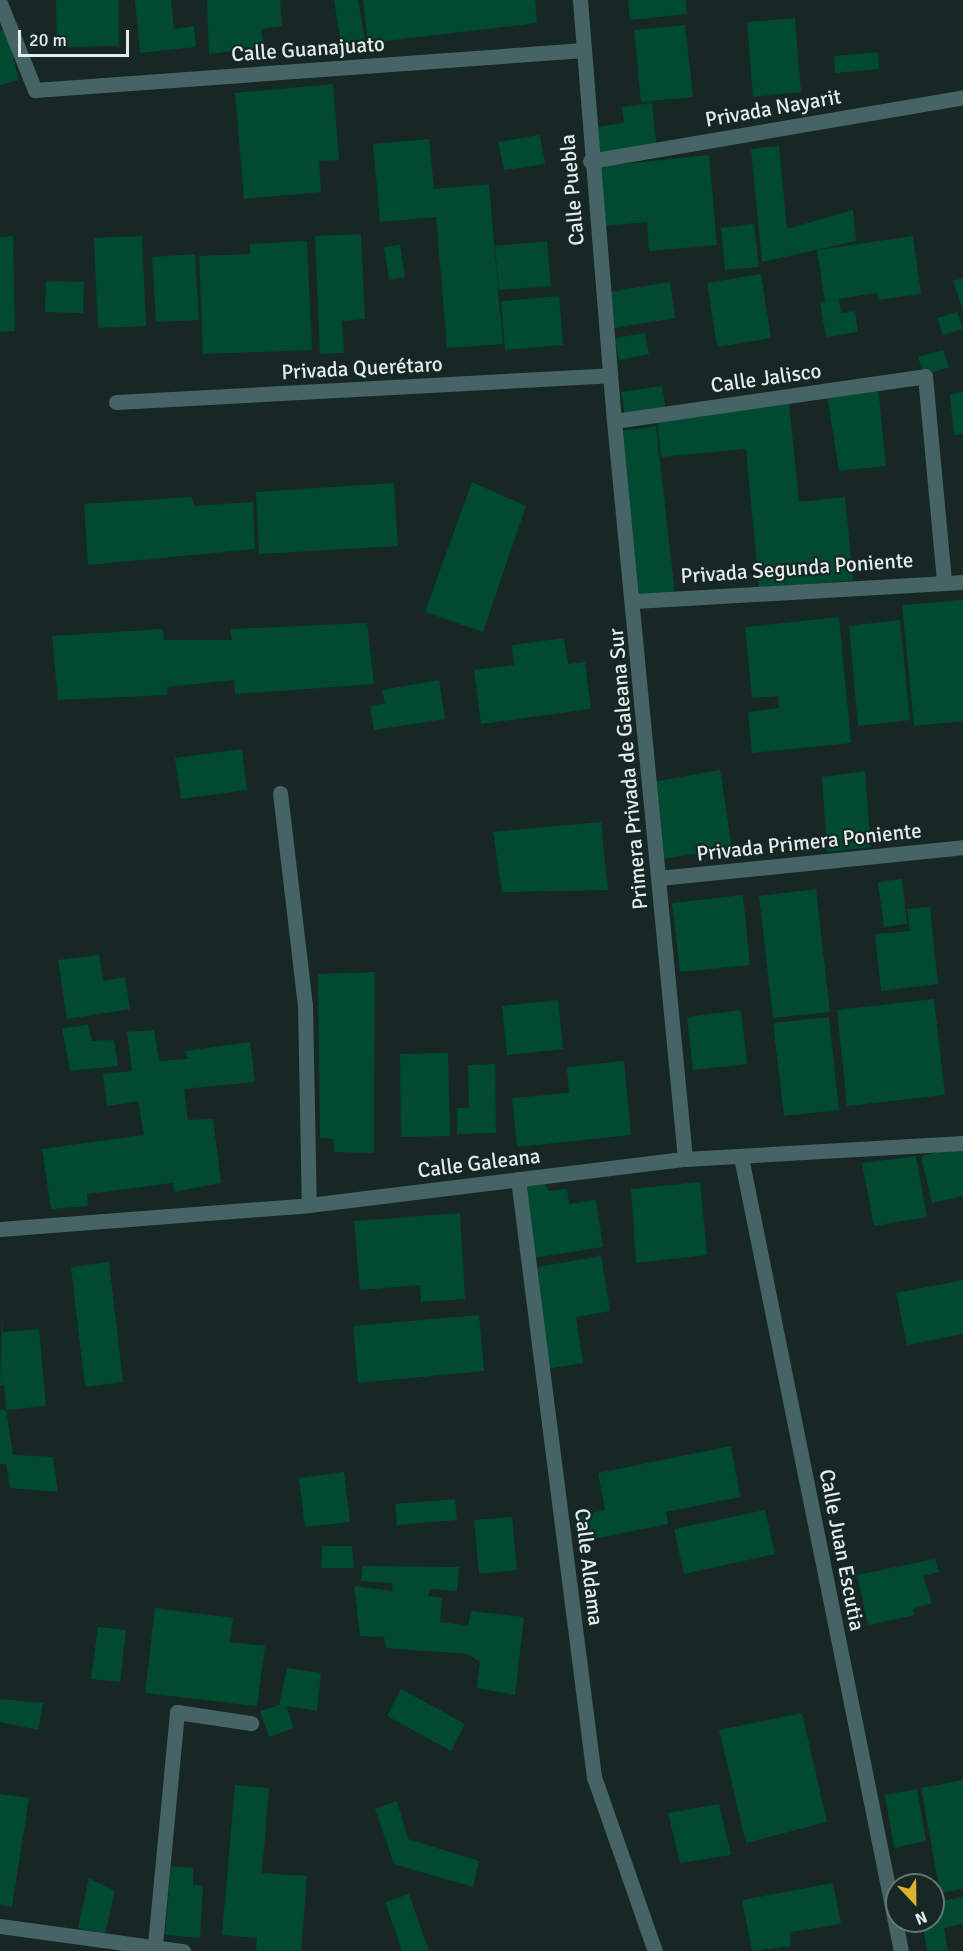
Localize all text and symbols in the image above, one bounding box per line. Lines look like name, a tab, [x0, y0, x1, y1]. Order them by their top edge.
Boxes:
scale bar	[21, 18, 132, 56]
text: 20 m	[29, 29, 67, 51]
street label: Calle Guanajuato	[230, 31, 386, 67]
street label: Privada Nayarit	[703, 84, 843, 132]
street label: Calle Puebla	[555, 133, 589, 247]
street label: Privada Querétaro	[281, 351, 443, 385]
street label: Calle Jalisco	[709, 358, 823, 398]
street label: Privada Segunda Poniente	[680, 547, 914, 589]
street label: Primera Privada de Galeana Sur	[603, 627, 653, 911]
street label: Privada Primera Poniente	[695, 818, 923, 866]
street label: Calle Galeana	[416, 1143, 542, 1183]
street label: Calle Juan Escutia	[814, 1467, 870, 1633]
street label: Calle Aldama	[569, 1507, 609, 1627]
north arrow	[885, 1873, 945, 1933]
text: N	[912, 1906, 930, 1929]

